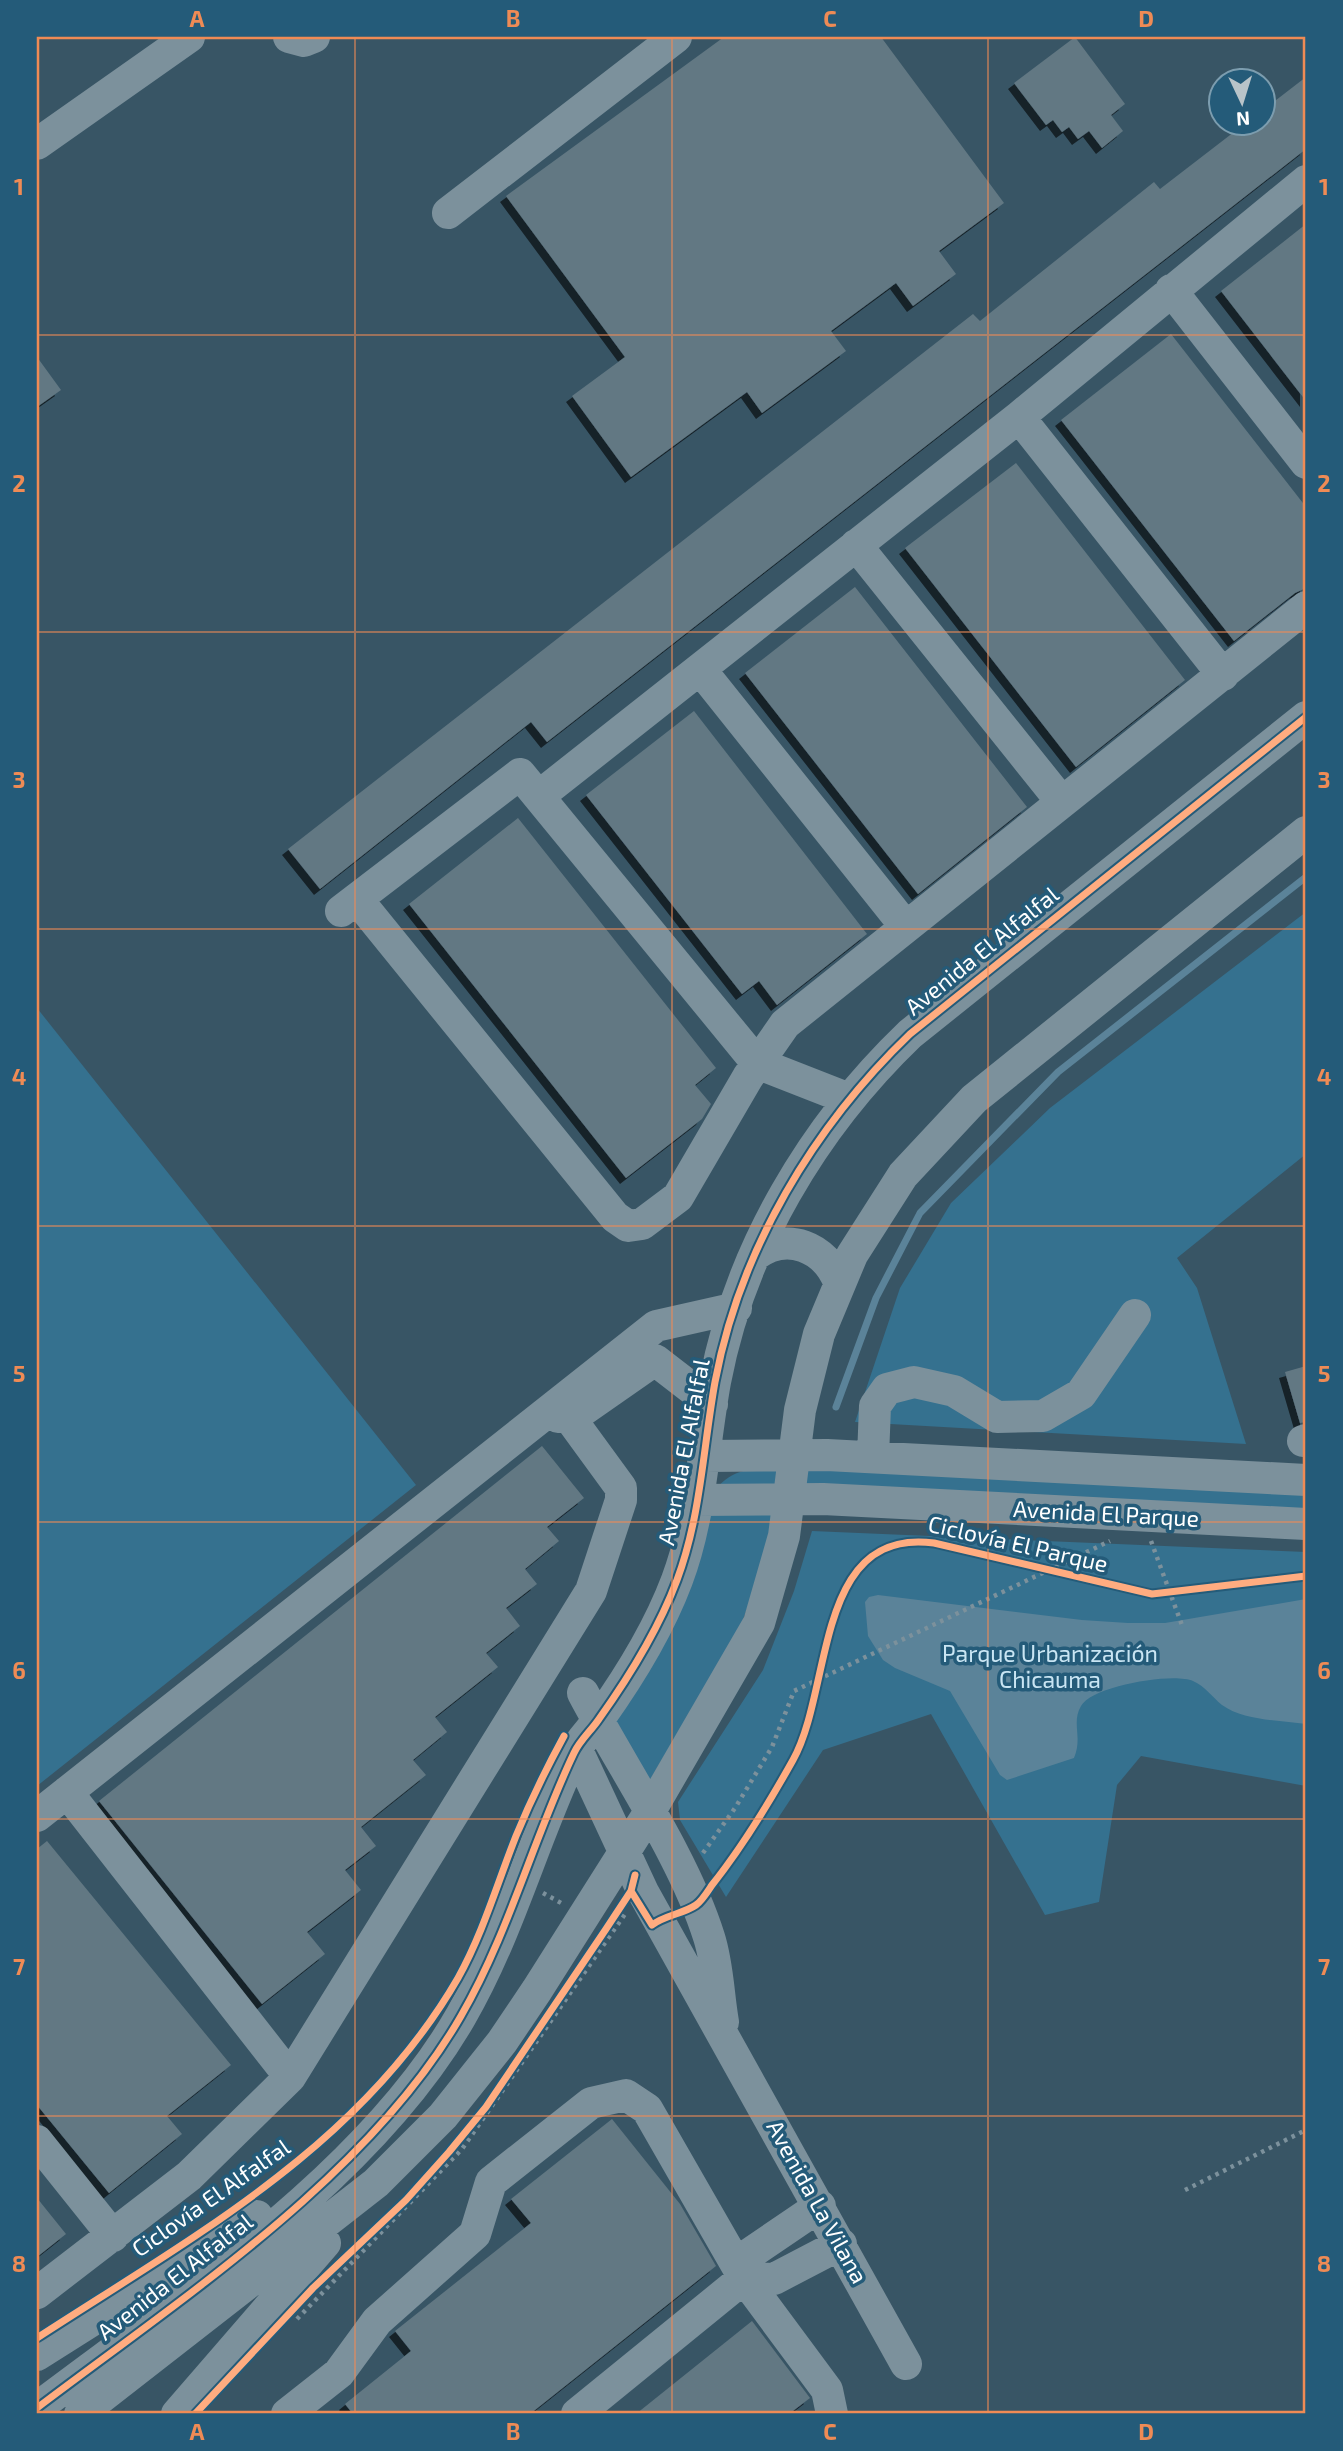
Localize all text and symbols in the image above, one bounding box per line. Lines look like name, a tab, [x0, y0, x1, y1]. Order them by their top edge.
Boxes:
text: A	[189, 4, 205, 32]
text: B	[506, 4, 520, 32]
text: C	[823, 4, 837, 32]
text: D	[1138, 4, 1154, 32]
north arrow	[1206, 66, 1276, 136]
text: N	[1236, 108, 1251, 131]
text: 1	[14, 172, 24, 200]
text: 1	[1319, 172, 1329, 200]
text: 2	[12, 469, 26, 497]
text: 2	[1317, 469, 1331, 497]
text: 3	[12, 765, 26, 793]
text: 3	[1317, 765, 1331, 793]
street label: Avenida El Alfalfal	[899, 880, 1064, 1021]
text: 4	[12, 1062, 26, 1090]
text: 4	[1317, 1062, 1331, 1090]
street label: Avenida El Alfalfal	[651, 1356, 715, 1547]
text: 5	[13, 1359, 25, 1387]
text: 5	[1318, 1359, 1330, 1387]
street label: Avenida El Parque	[1012, 1494, 1200, 1532]
street label: Ciclovía El Parque	[926, 1509, 1111, 1577]
park label: Parque Urbanización Chicauma	[942, 1639, 1158, 1693]
text: 6	[12, 1656, 26, 1684]
text: 6	[1317, 1656, 1331, 1684]
text: 7	[13, 1952, 25, 1980]
text: 7	[1318, 1952, 1330, 1980]
street label: Avenida La Vilana	[761, 2115, 874, 2288]
street label: Ciclovía El Alfalfal	[126, 2132, 295, 2262]
street label: Avenida El Alfalfal	[91, 2207, 258, 2346]
text: 8	[12, 2249, 26, 2277]
text: 8	[1317, 2249, 1331, 2277]
text: A	[189, 2417, 205, 2445]
text: B	[506, 2417, 520, 2445]
text: C	[823, 2417, 837, 2445]
text: D	[1138, 2417, 1154, 2445]

